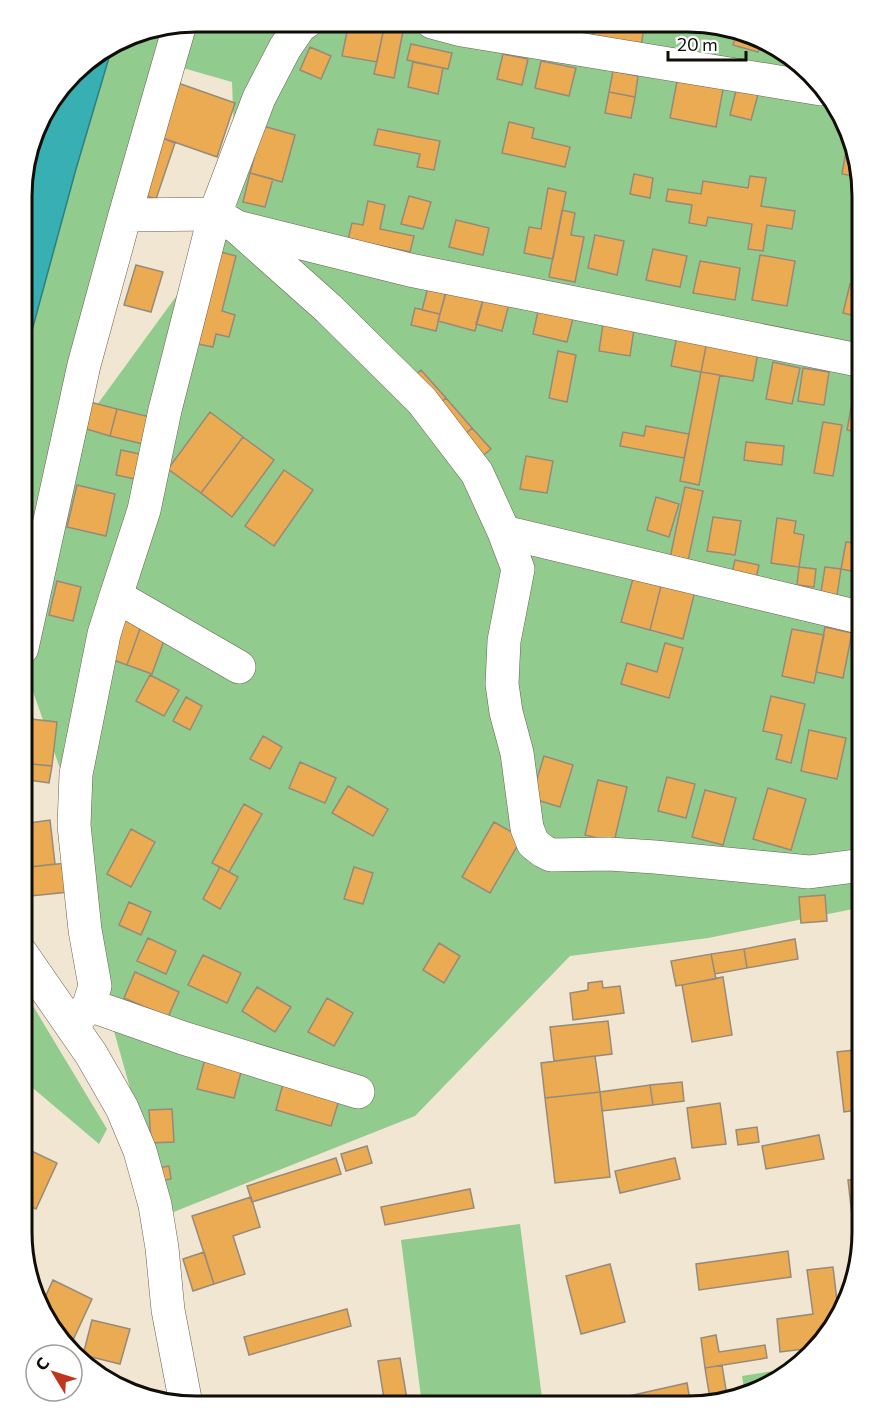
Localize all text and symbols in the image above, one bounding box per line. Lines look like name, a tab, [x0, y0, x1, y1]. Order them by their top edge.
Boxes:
scale bar	[668, 24, 746, 62]
text: 20 m	[677, 33, 718, 55]
north arrow	[24, 1343, 84, 1403]
text: С	[31, 1353, 53, 1374]

